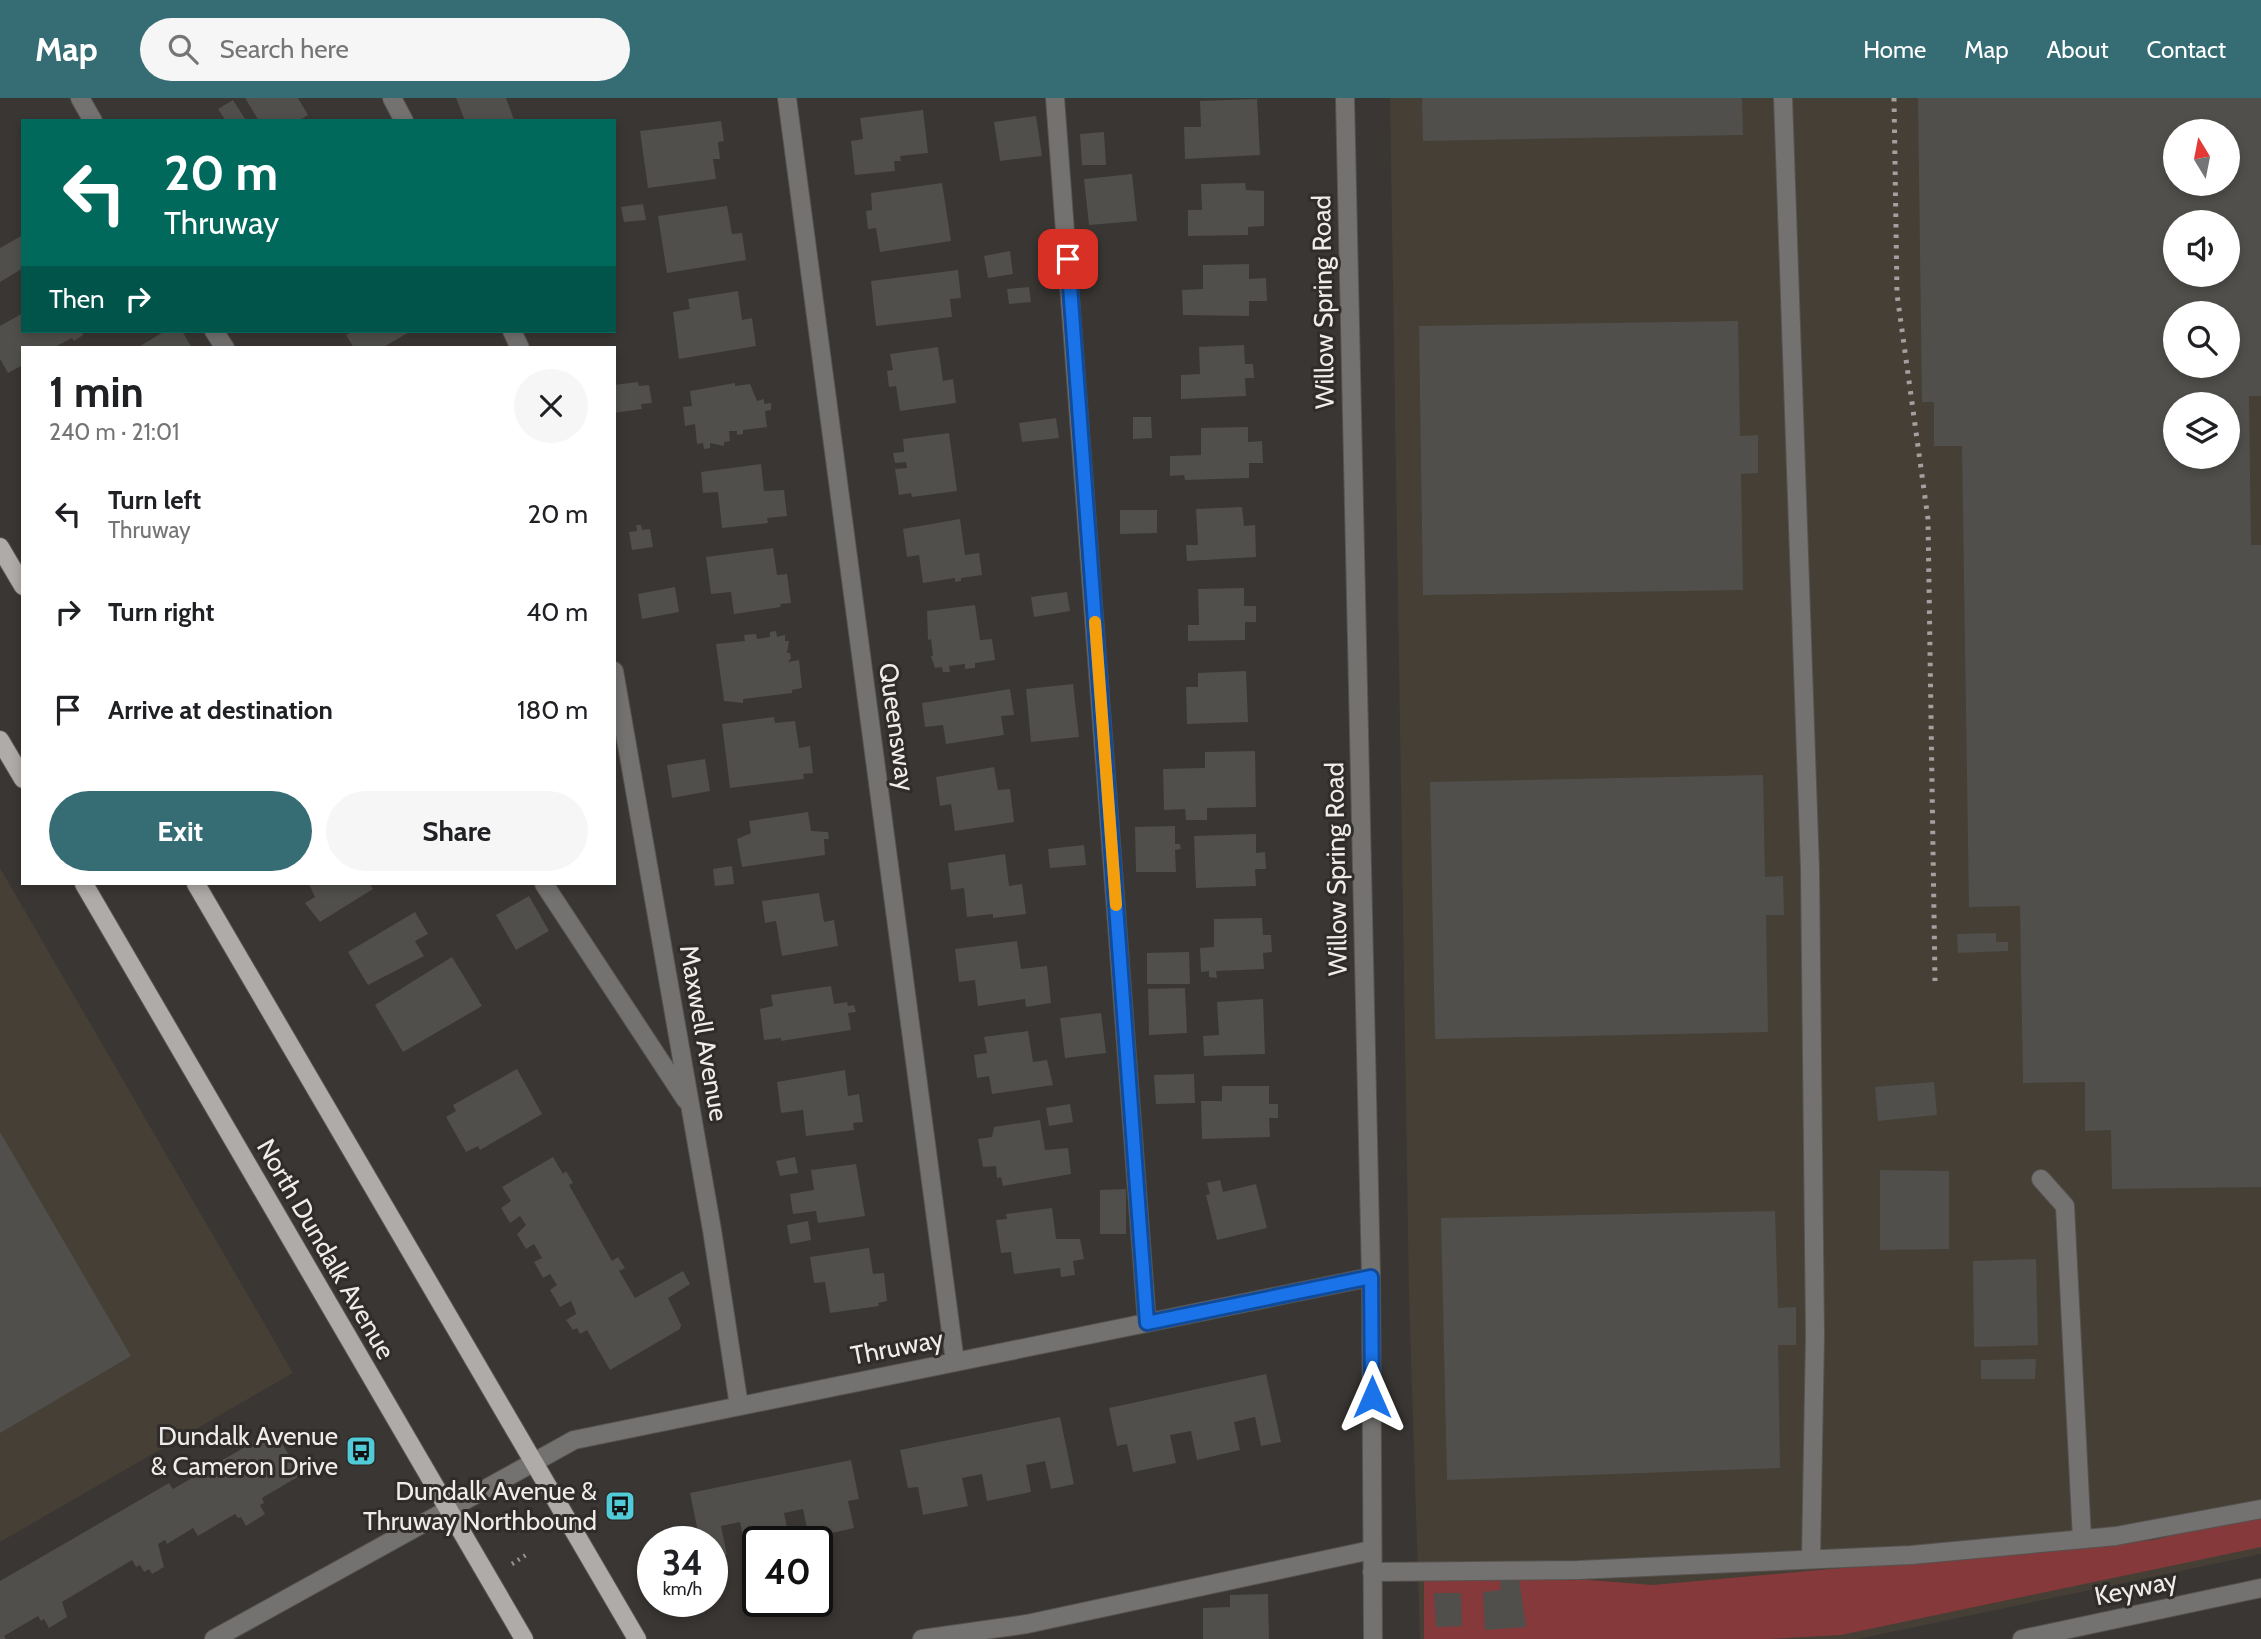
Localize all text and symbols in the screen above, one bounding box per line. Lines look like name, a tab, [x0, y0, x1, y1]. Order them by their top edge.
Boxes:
search box	[140, 18, 630, 81]
text: Map	[35, 29, 98, 69]
icon: search	[164, 30, 202, 68]
text: Search here	[220, 33, 349, 65]
text: Home	[1863, 35, 1926, 64]
text: Map	[1964, 35, 2009, 64]
text: About	[2047, 35, 2109, 64]
text: Contact	[2147, 35, 2226, 64]
north arrow	[2163, 119, 2240, 196]
map controls	[2163, 119, 2240, 469]
text: 20 m	[164, 143, 278, 202]
icon: left	[49, 147, 140, 238]
street label: Willow Spring Road	[1305, 195, 1341, 409]
text: Thruway	[164, 203, 279, 242]
button: sound	[2163, 210, 2240, 287]
pin	[1038, 229, 1098, 289]
icon: arrive	[1049, 240, 1087, 278]
icon: right	[119, 280, 157, 318]
text: Then	[49, 283, 105, 315]
button: search	[2163, 301, 2240, 378]
text: 1 min	[49, 366, 144, 418]
button: close	[514, 369, 588, 443]
button: layers	[2163, 392, 2240, 469]
text: 240 m · 21:01	[49, 418, 179, 446]
text: Turn left	[108, 484, 201, 516]
icon: left	[49, 495, 87, 533]
text: 20 m	[528, 498, 588, 530]
text: Thruway	[108, 516, 191, 544]
icon: right	[49, 593, 87, 631]
text: Turn right	[108, 596, 214, 628]
text: 40 m	[526, 596, 588, 628]
street label: Queensway	[872, 661, 922, 793]
icon: arrive	[49, 691, 87, 729]
text: Arrive at destination	[108, 694, 333, 726]
text: 180 m	[517, 694, 588, 726]
street label: Willow Spring Road	[1318, 762, 1354, 976]
button: Exit	[49, 791, 312, 871]
button: Share	[326, 791, 588, 871]
street label: Maxwell Avenue	[673, 942, 735, 1124]
street label: North Dundalk Avenue	[250, 1133, 402, 1365]
street label: Thruway	[848, 1322, 946, 1372]
position arrow	[1335, 1360, 1409, 1434]
place label: Dundalk Avenue & Cameron Drive	[151, 1420, 338, 1482]
bus stop icon: Dundalk Avenue & Cameron Drive	[344, 1434, 378, 1468]
place label: Dundalk Avenue & Thruway Northbound	[363, 1475, 597, 1537]
bus stop icon: Dundalk Avenue & Thruway Northbound	[603, 1489, 637, 1523]
speed limit sign: 40	[742, 1526, 833, 1617]
text: 34	[662, 1541, 703, 1584]
street label: Keyway	[2092, 1564, 2180, 1612]
text: km/h	[663, 1578, 702, 1600]

